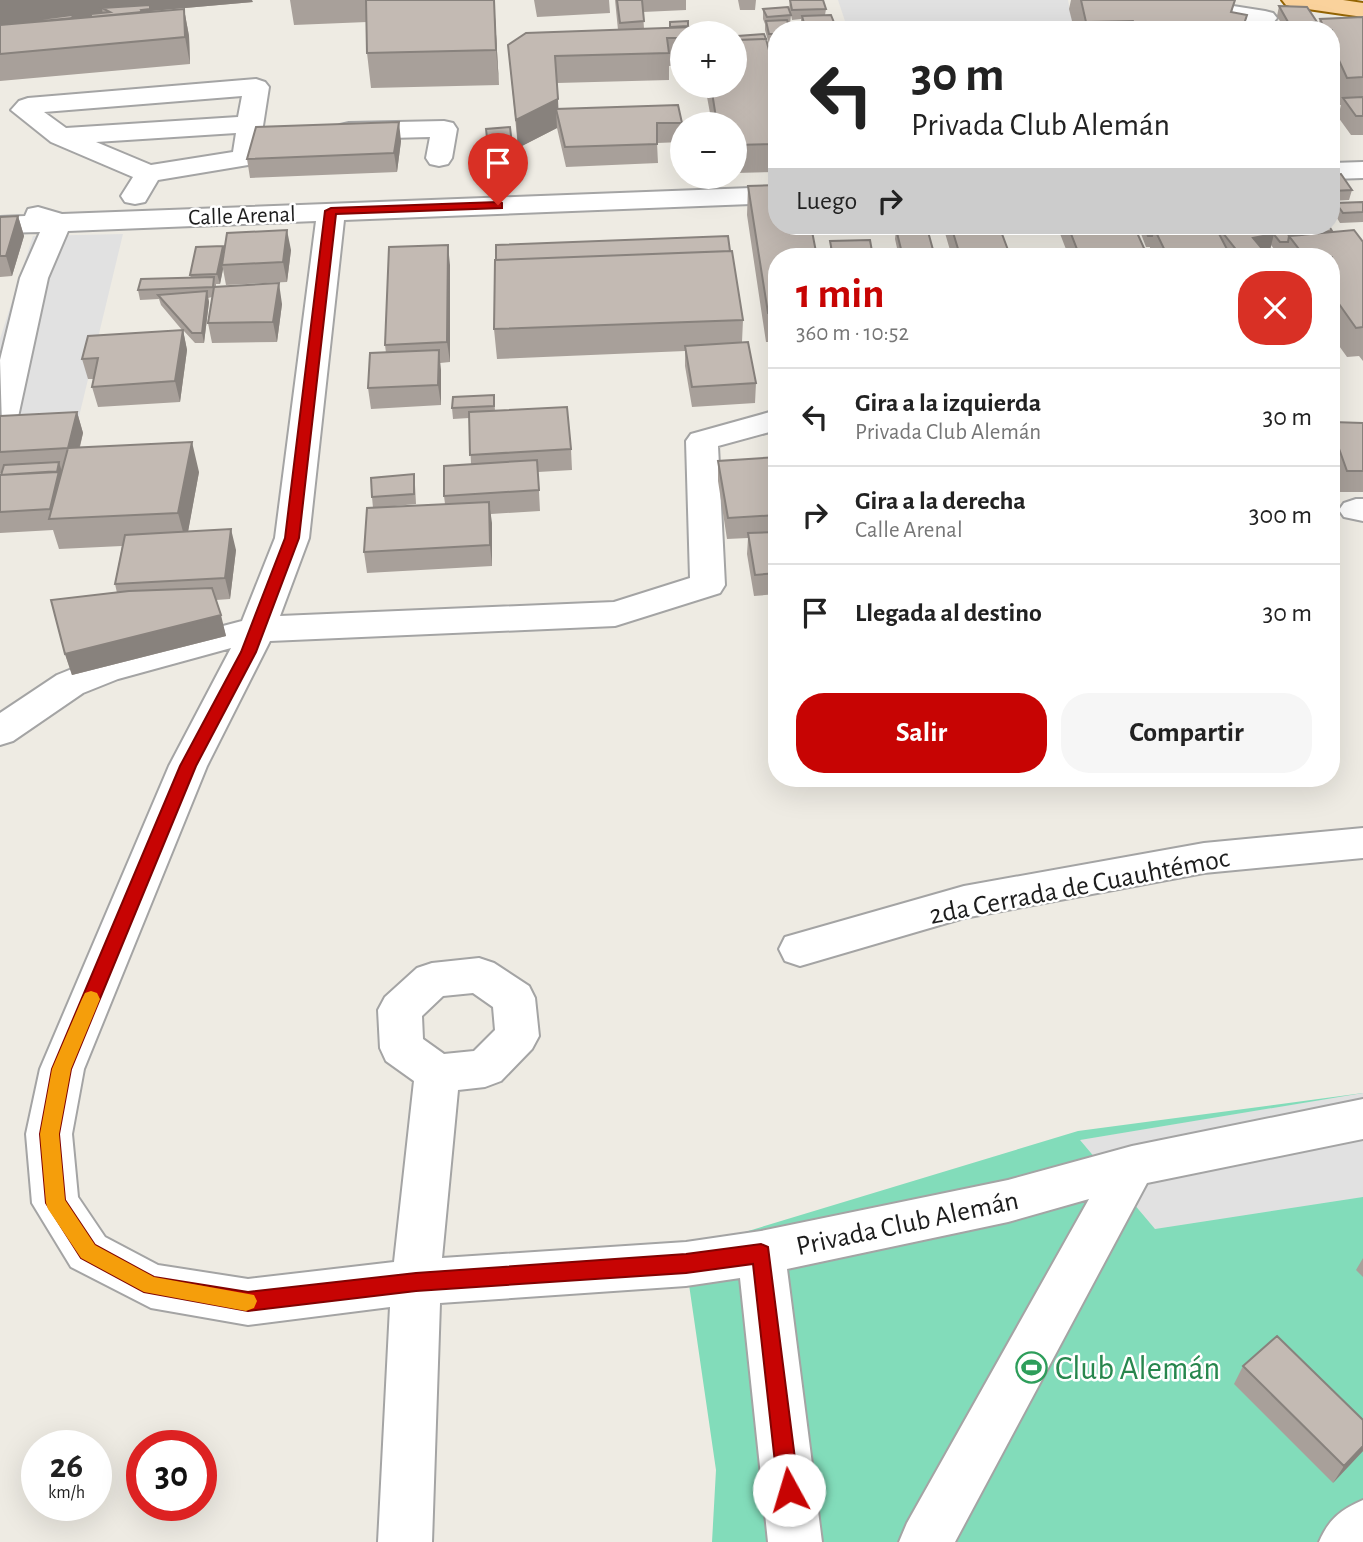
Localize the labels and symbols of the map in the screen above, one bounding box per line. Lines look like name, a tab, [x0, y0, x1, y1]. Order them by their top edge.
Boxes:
pin	[468, 133, 528, 205]
street label: Calle Arenal	[188, 203, 296, 230]
street label: 2da Cerrada de Cuauhtémoc	[927, 844, 1232, 930]
street label: Privada Club Alemán	[794, 1187, 1021, 1261]
sports icon: Club Alemán	[1015, 1350, 1049, 1384]
place label: Club Alemán	[1055, 1353, 1220, 1386]
speed limit sign: 30	[126, 1430, 217, 1521]
position arrow	[752, 1453, 826, 1527]

